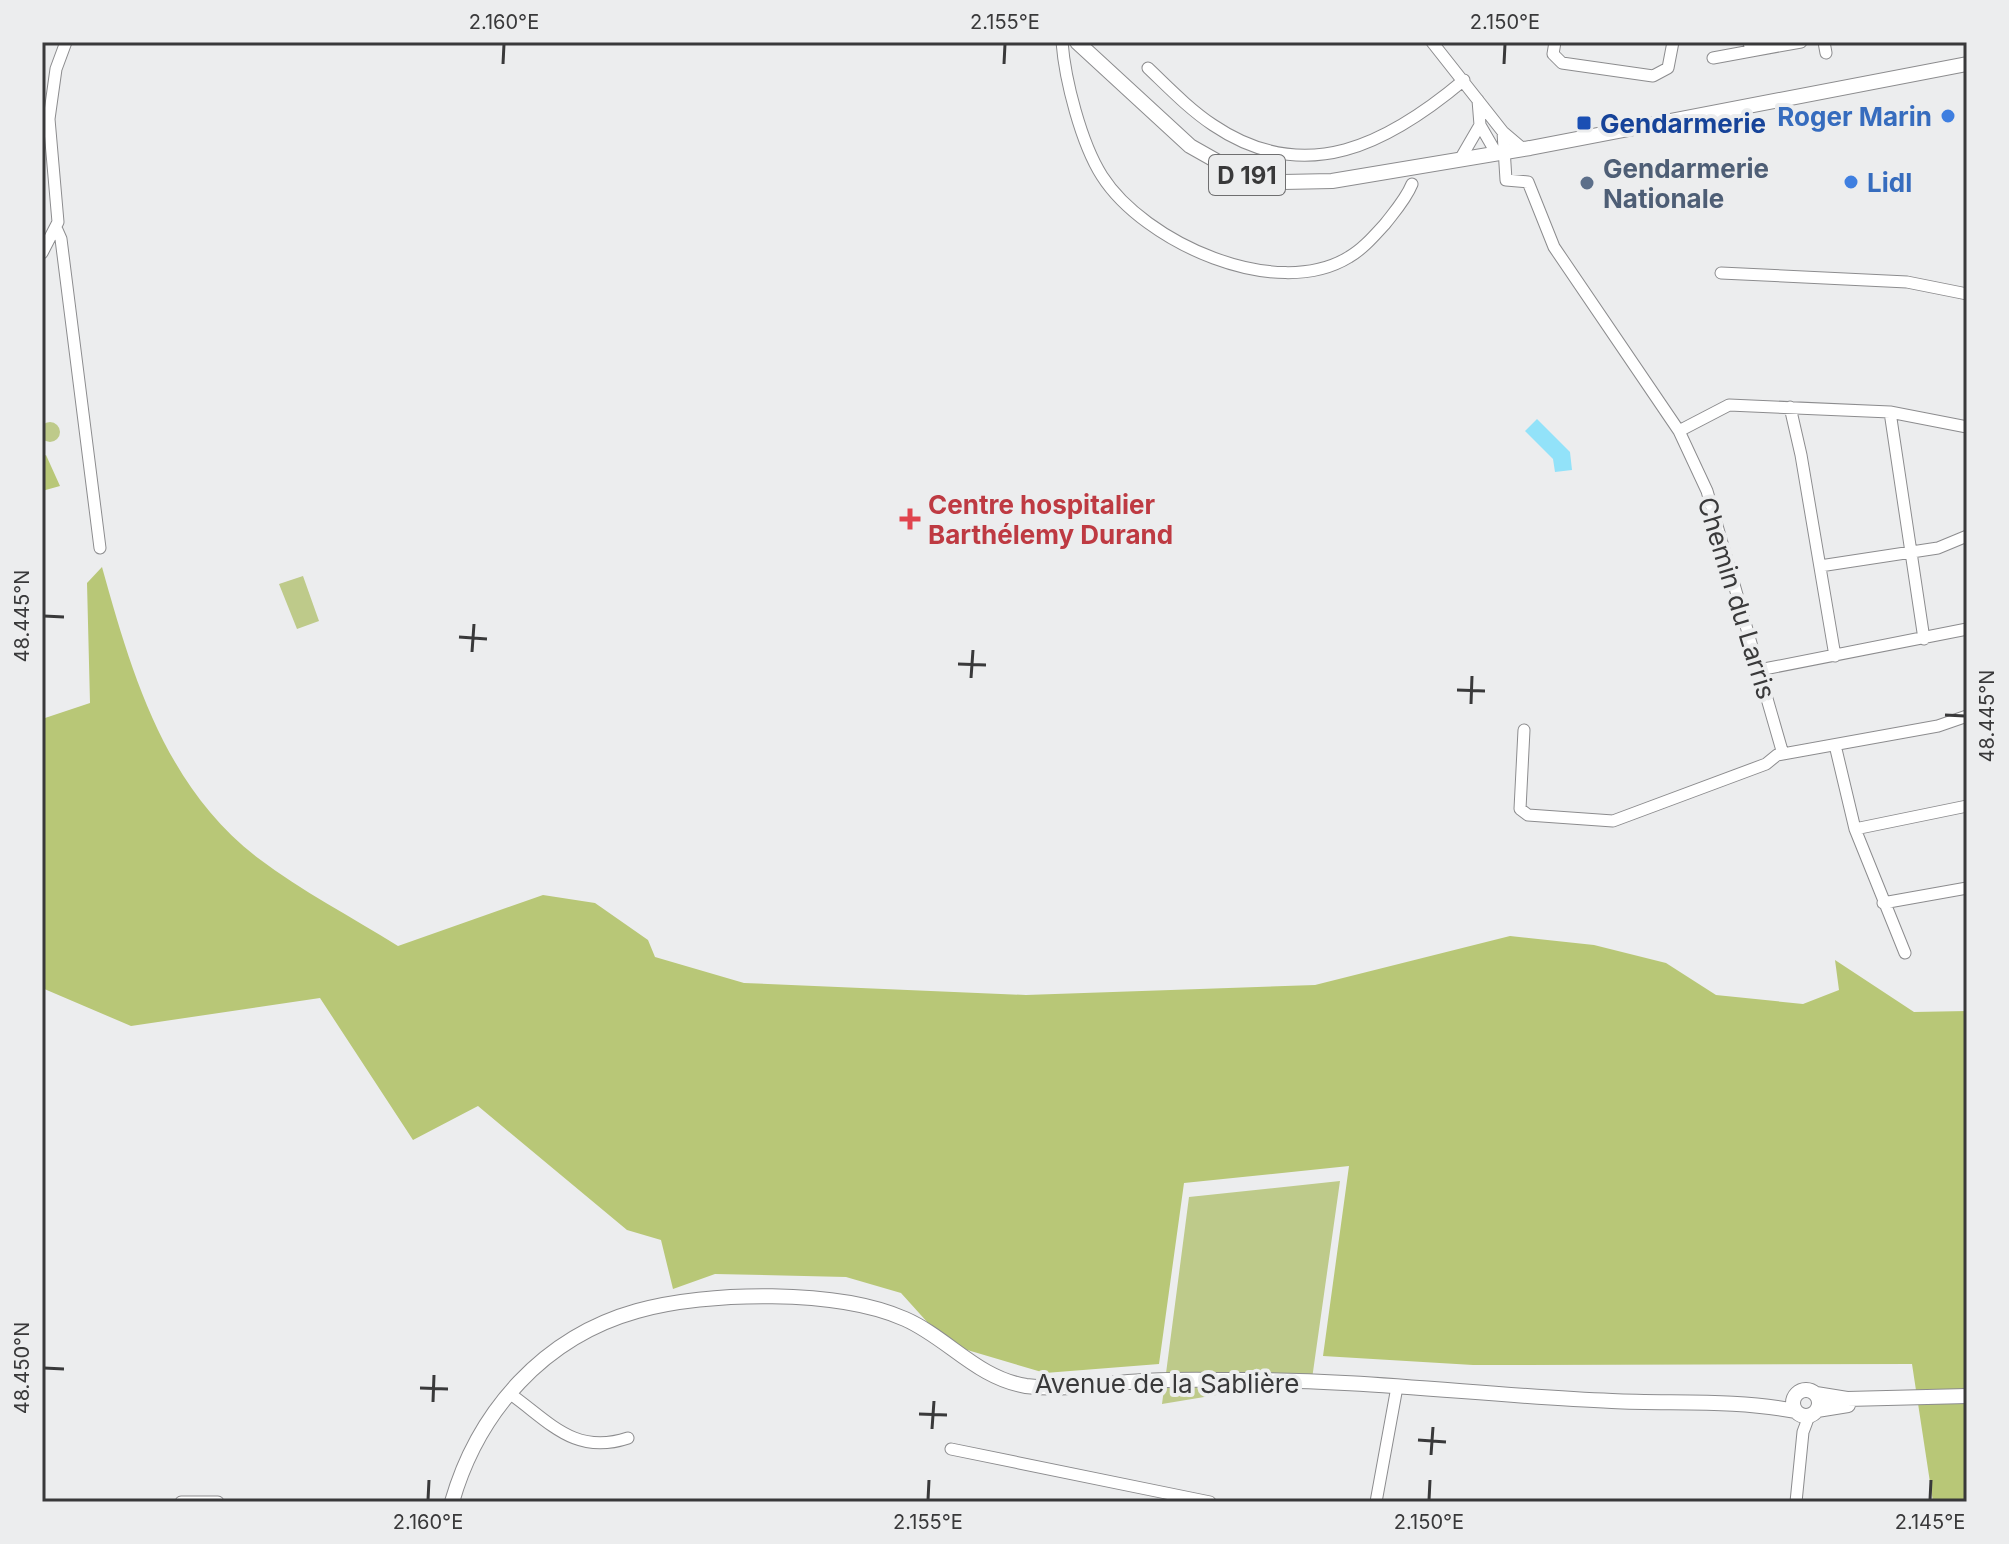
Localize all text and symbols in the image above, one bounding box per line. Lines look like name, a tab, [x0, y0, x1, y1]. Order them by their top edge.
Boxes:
text: 2.160°E	[469, 10, 539, 34]
text: 2.155°E	[970, 10, 1040, 34]
text: 2.150°E	[1470, 10, 1540, 34]
place label: Roger Marin	[1777, 101, 1932, 132]
marker: Roger Marin	[1939, 107, 1957, 125]
place label: Gendarmerie	[1600, 108, 1766, 139]
marker: Gendarmerie	[1575, 114, 1593, 132]
place label: Gendarmerie Nationale	[1603, 153, 1769, 214]
road number: D 191	[1209, 155, 1285, 195]
place label: Lidl	[1867, 167, 1912, 198]
marker: Lidl	[1842, 173, 1860, 191]
marker: Gendarmerie Nationale	[1578, 174, 1596, 192]
place label: Centre hospitalier Barthélemy Durand	[928, 489, 1173, 550]
street label: Chemin du Larris	[1692, 493, 1782, 703]
marker: Centre hospitalier Barthélemy Durand	[899, 508, 921, 530]
text: 48.445°N	[10, 570, 34, 662]
text: 48.445°N	[1975, 670, 1999, 762]
text: 48.450°N	[10, 1322, 34, 1414]
street label: Avenue de la Sablière	[1035, 1368, 1299, 1399]
text: 2.160°E	[393, 1510, 463, 1534]
text: 2.155°E	[893, 1510, 963, 1534]
text: 2.150°E	[1394, 1510, 1464, 1534]
text: 2.145°E	[1895, 1510, 1965, 1534]

